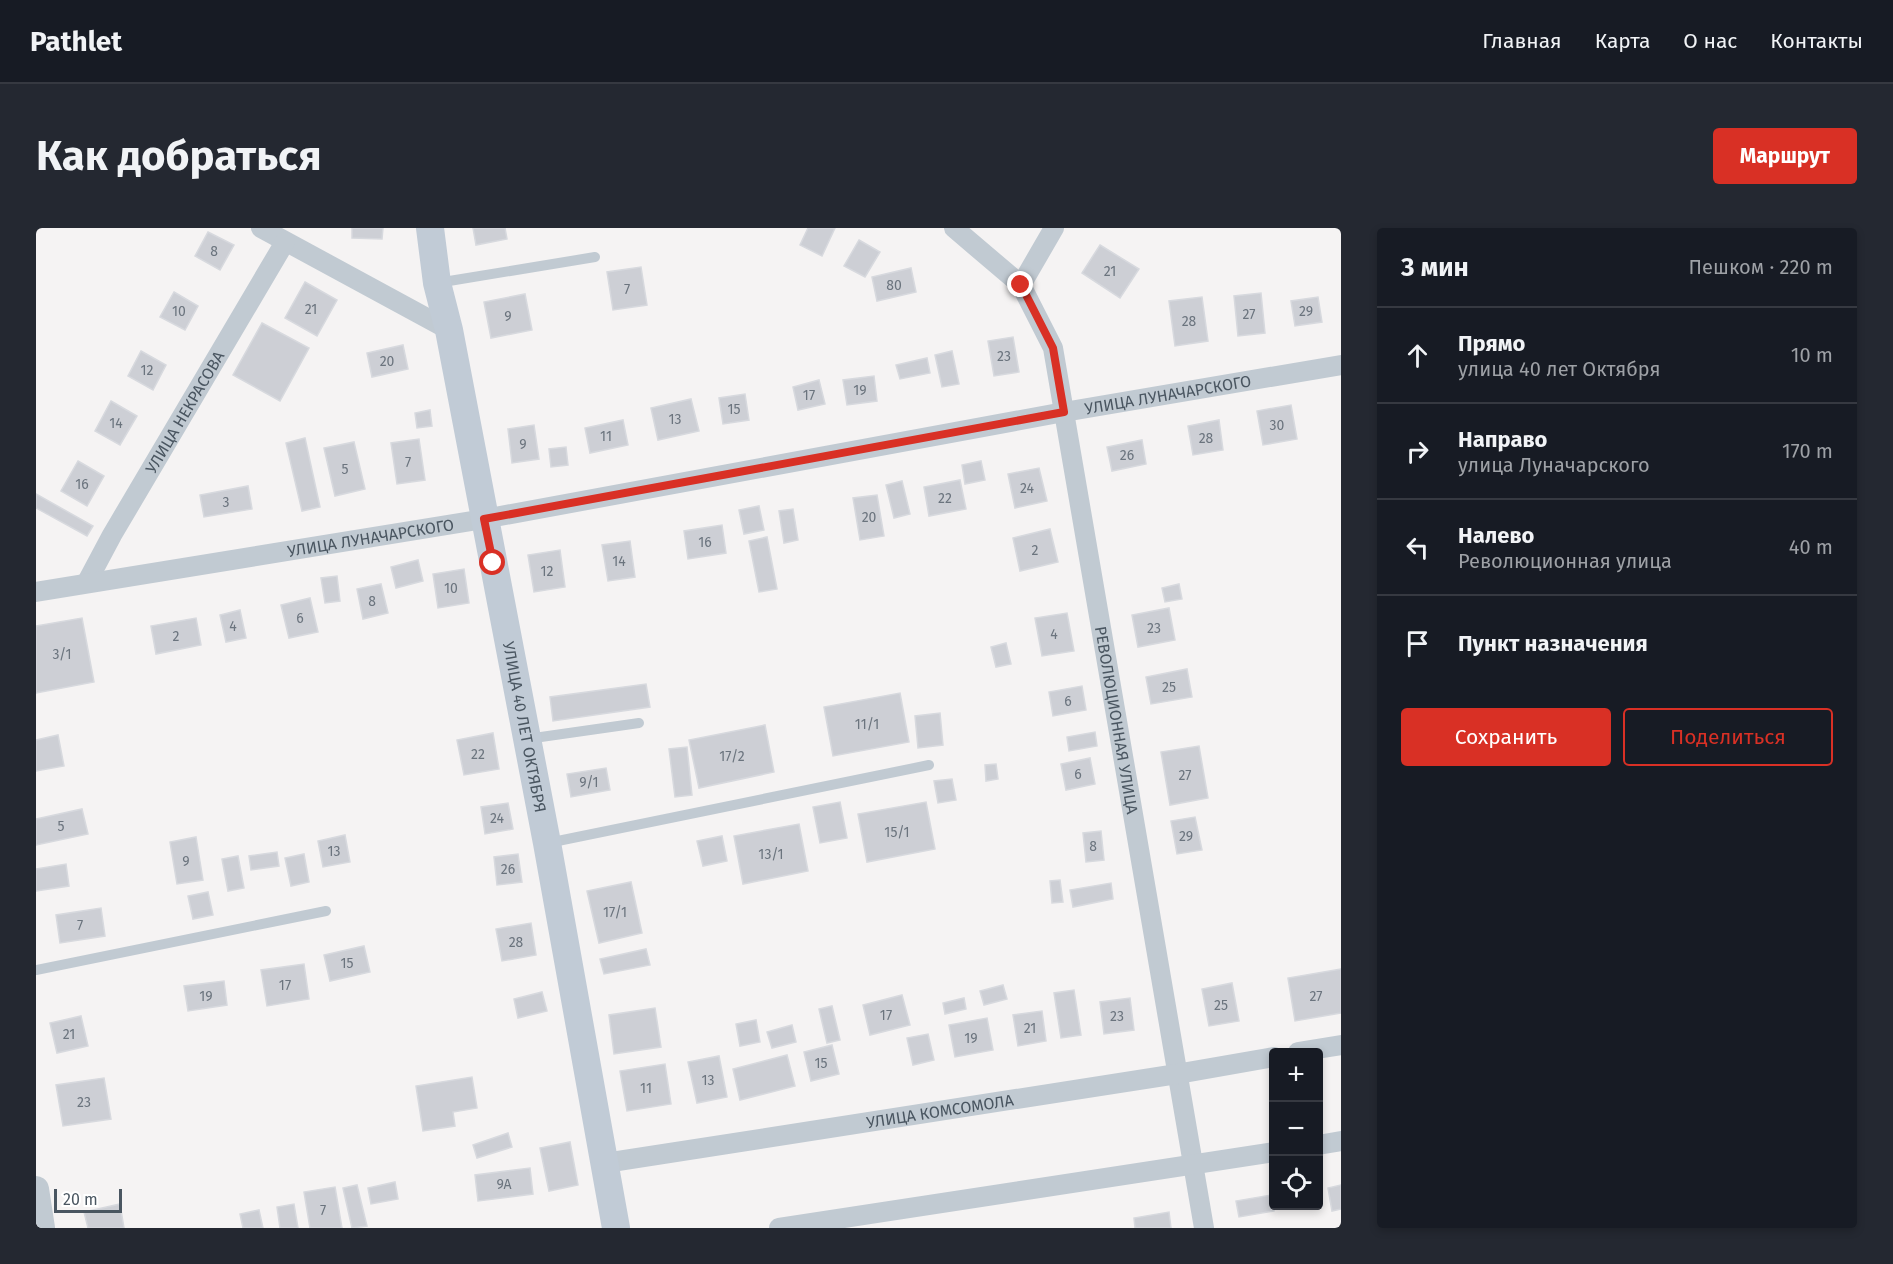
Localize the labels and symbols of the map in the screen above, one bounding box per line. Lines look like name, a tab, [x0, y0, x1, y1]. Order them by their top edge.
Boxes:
house number: 8	[210, 243, 218, 260]
house number: 21	[1104, 263, 1116, 280]
route end	[1007, 271, 1033, 297]
house number: 80	[886, 277, 902, 294]
house number: 7	[624, 281, 630, 298]
house number: 21	[305, 301, 317, 318]
house number: 10	[172, 303, 186, 320]
house number: 29	[1299, 303, 1313, 320]
house number: 27	[1242, 306, 1256, 323]
house number: 9	[504, 308, 512, 325]
house number: 28	[1182, 313, 1197, 330]
street label: УЛИЦА НЕКРАСОВА	[142, 347, 229, 477]
house number: 23	[997, 348, 1011, 365]
house number: 20	[380, 353, 395, 370]
house number: 12	[141, 362, 154, 379]
street label: УЛИЦА ЛУНАЧАРСКОГО	[1083, 371, 1253, 418]
house number: 19	[853, 382, 867, 399]
house number: 17	[803, 387, 815, 404]
house number: 15	[727, 401, 741, 418]
house number: 13	[668, 411, 682, 428]
house number: 14	[109, 415, 123, 432]
house number: 30	[1270, 417, 1285, 434]
house number: 11	[600, 428, 612, 445]
house number: 28	[1199, 430, 1214, 447]
house number: 9	[519, 436, 527, 453]
house number: 26	[1120, 447, 1134, 464]
house number: 7	[405, 454, 411, 471]
house number: 5	[341, 461, 349, 478]
house number: 16	[75, 476, 89, 493]
house number: 24	[1020, 480, 1035, 497]
house number: 22	[938, 490, 952, 507]
house number: 3	[223, 494, 230, 511]
house number: 20	[862, 509, 877, 526]
street label: УЛИЦА ЛУНАЧАРСКОГО	[286, 515, 455, 561]
house number: 16	[698, 534, 712, 551]
house number: 2	[1032, 542, 1039, 559]
route start	[479, 549, 505, 575]
house number: 14	[612, 553, 626, 570]
house number: 12	[541, 563, 554, 580]
house number: 10	[444, 580, 458, 597]
house number: 8	[368, 593, 376, 610]
house number: 6	[296, 610, 304, 627]
house number: 4	[229, 618, 237, 635]
house number: 23	[1147, 620, 1161, 637]
street label: РЕВОЛЮЦИОННАЯ УЛИЦА	[1091, 625, 1142, 816]
house number: 4	[1050, 626, 1058, 643]
house number: 2	[173, 628, 180, 645]
street label: УЛИЦА 40 ЛЕТ ОКТЯБРЯ	[499, 640, 550, 814]
house number: 3/1	[52, 646, 72, 663]
house number: 25	[1162, 679, 1176, 696]
house number: 6	[1064, 693, 1072, 710]
house number: 11/1	[855, 716, 879, 733]
house number: 22	[471, 746, 485, 763]
house number: 17/2	[719, 748, 745, 765]
house number: 6	[1074, 766, 1082, 783]
house number: 27	[1178, 767, 1192, 784]
house number: 9/1	[579, 774, 599, 791]
house number: 24	[490, 810, 505, 827]
house number: 5	[57, 818, 65, 835]
house number: 15/1	[884, 824, 910, 841]
house number: 29	[1179, 828, 1193, 845]
house number: 8	[1089, 838, 1097, 855]
house number: 13	[327, 843, 341, 860]
house number: 13/1	[758, 846, 784, 863]
house number: 9	[182, 853, 190, 870]
house number: 26	[501, 861, 515, 878]
house number: 17/1	[603, 904, 627, 921]
house number: 7	[77, 917, 83, 934]
house number: 28	[509, 934, 524, 951]
house number: 15	[340, 955, 354, 972]
house number: 17	[279, 977, 291, 994]
house number: 19	[199, 988, 213, 1005]
house number: 27	[1309, 988, 1323, 1005]
house number: 25	[1214, 997, 1228, 1014]
house number: 17	[880, 1007, 892, 1024]
house number: 23	[1110, 1008, 1124, 1025]
house number: 21	[1024, 1020, 1036, 1037]
house number: 21	[63, 1026, 75, 1043]
house number: 19	[964, 1030, 978, 1047]
house number: 15	[814, 1055, 828, 1072]
house number: 13	[701, 1072, 715, 1089]
house number: 11	[640, 1080, 652, 1097]
street label: УЛИЦА КОМСОМОЛА	[865, 1090, 1016, 1132]
house number: 23	[77, 1094, 91, 1111]
house number: 9А	[496, 1176, 512, 1193]
scale bar	[54, 1186, 122, 1214]
house number: 7	[320, 1202, 326, 1219]

